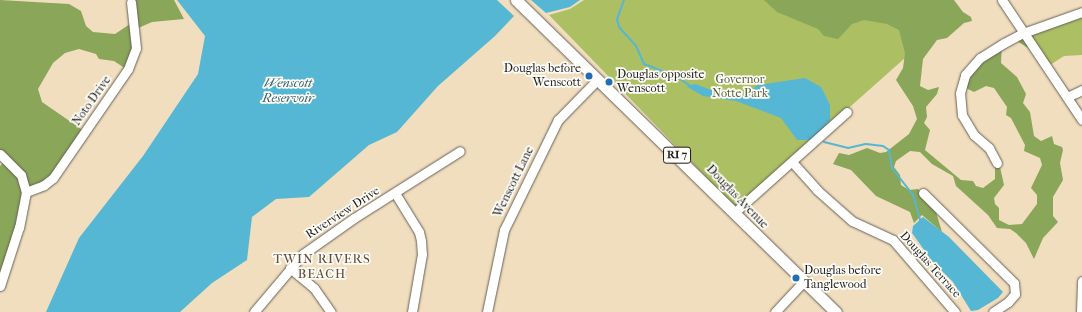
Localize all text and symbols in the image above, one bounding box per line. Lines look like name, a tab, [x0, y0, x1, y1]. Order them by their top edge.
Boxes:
place label: Douglas before Wenscott	[504, 62, 581, 90]
place label: Douglas opposite Wenscott	[617, 68, 705, 96]
marker: Douglas before Wenscott	[584, 71, 594, 81]
street label: Noto Drive	[70, 73, 114, 129]
park label: Governor Notte Park	[712, 73, 768, 101]
water label: Wenscott Reservoir	[262, 76, 314, 107]
marker: Douglas opposite Wenscott	[604, 77, 614, 87]
street label: Wenscott Lane	[491, 144, 537, 220]
road number: RI 7	[663, 146, 691, 164]
street label: Douglas Avenue	[703, 162, 771, 232]
street label: Riverview Drive	[303, 184, 383, 242]
street label: Douglas Terrace	[896, 229, 964, 301]
district label: TWIN RIVERS BEACH	[273, 252, 371, 283]
place label: Douglas before Tanglewood	[804, 264, 881, 292]
marker: Douglas before Tanglewood	[791, 273, 801, 283]

